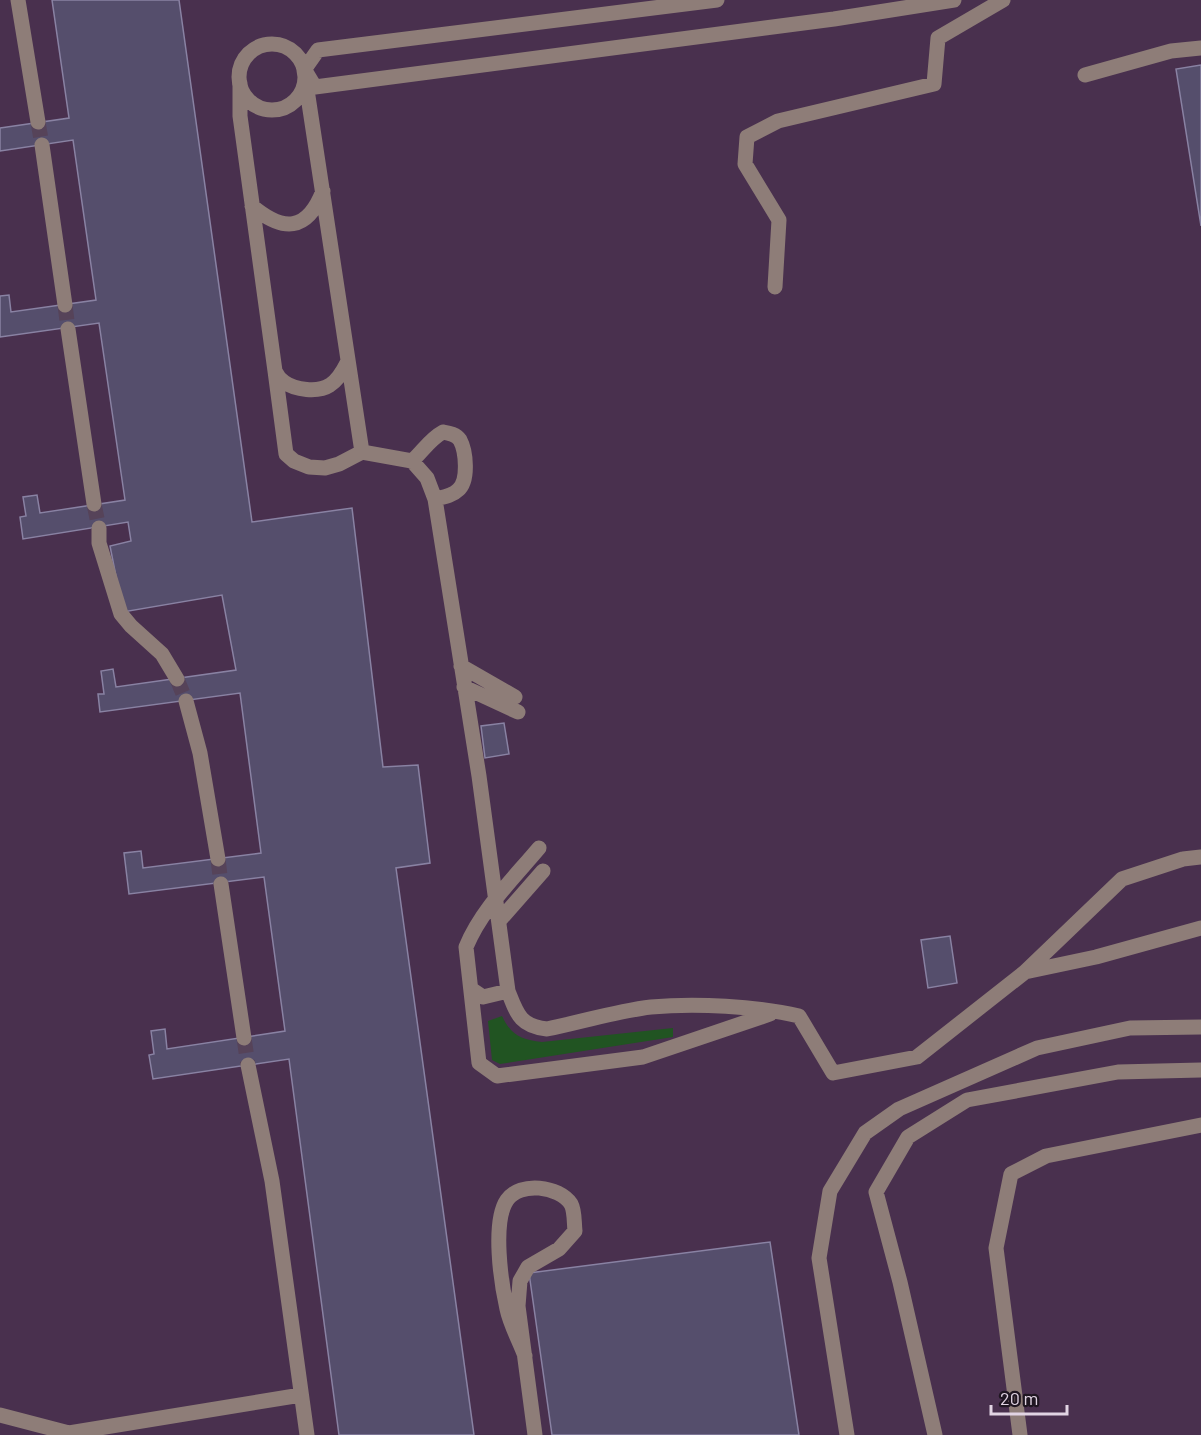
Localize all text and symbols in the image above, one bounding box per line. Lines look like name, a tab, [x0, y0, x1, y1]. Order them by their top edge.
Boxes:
scale bar	[991, 1378, 1068, 1416]
text: 20 m	[1000, 1387, 1038, 1409]

